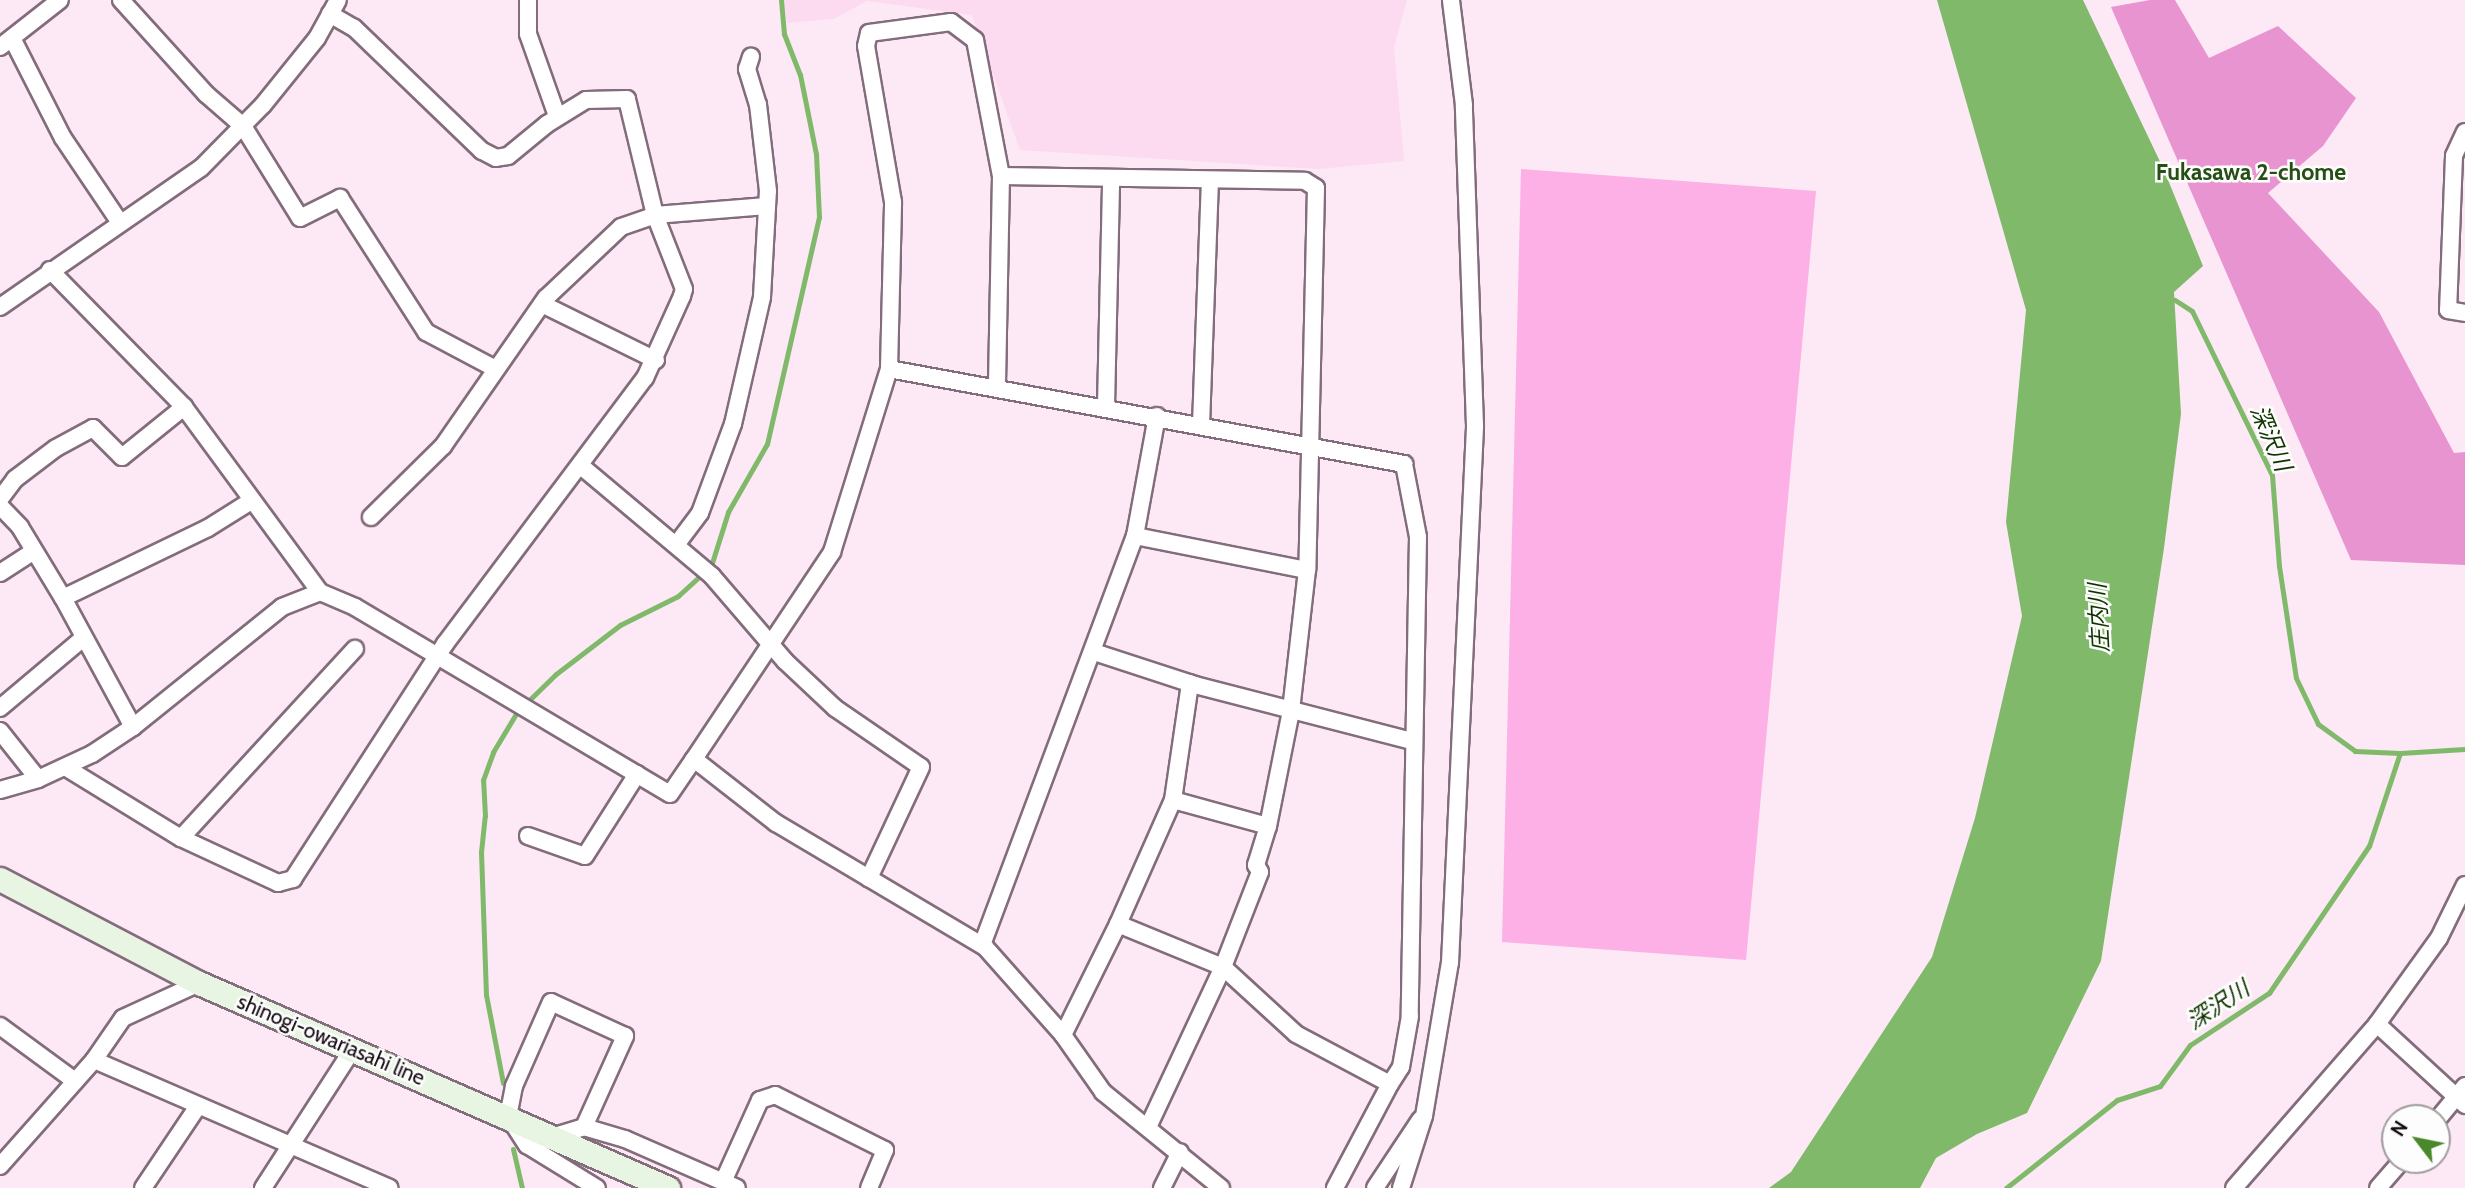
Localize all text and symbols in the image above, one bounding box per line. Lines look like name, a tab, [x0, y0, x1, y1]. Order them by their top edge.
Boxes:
district label: Fukasawa 2-chome	[2156, 158, 2346, 186]
water label: 深沢川	[2245, 401, 2297, 475]
water label: 庄内川	[2083, 583, 2115, 653]
water label: 深沢川	[2182, 975, 2254, 1035]
street label: shinogi-owariasahi line	[234, 989, 428, 1091]
north arrow	[2381, 1104, 2451, 1174]
text: N	[2386, 1117, 2413, 1140]

